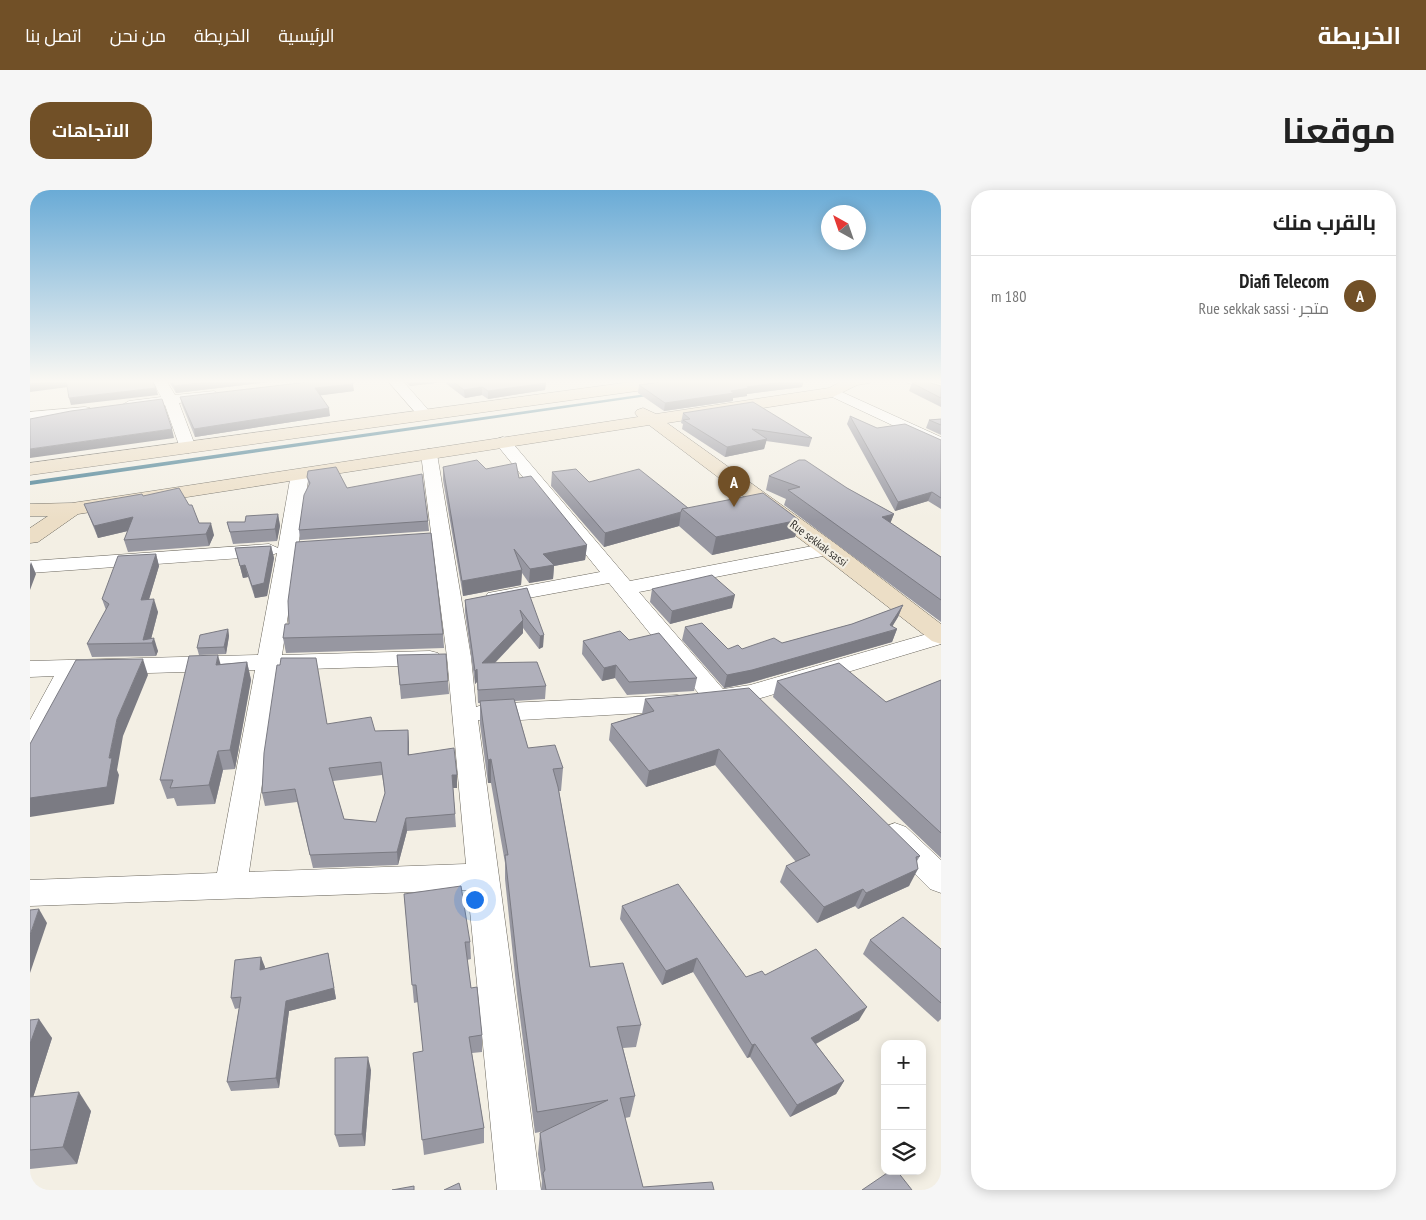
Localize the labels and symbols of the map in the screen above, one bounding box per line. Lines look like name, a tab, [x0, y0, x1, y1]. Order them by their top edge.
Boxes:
north arrow	[821, 205, 866, 250]
pin: A	[718, 466, 750, 507]
street label: Rue sekkak sassi	[787, 517, 851, 569]
your location	[462, 887, 488, 913]

